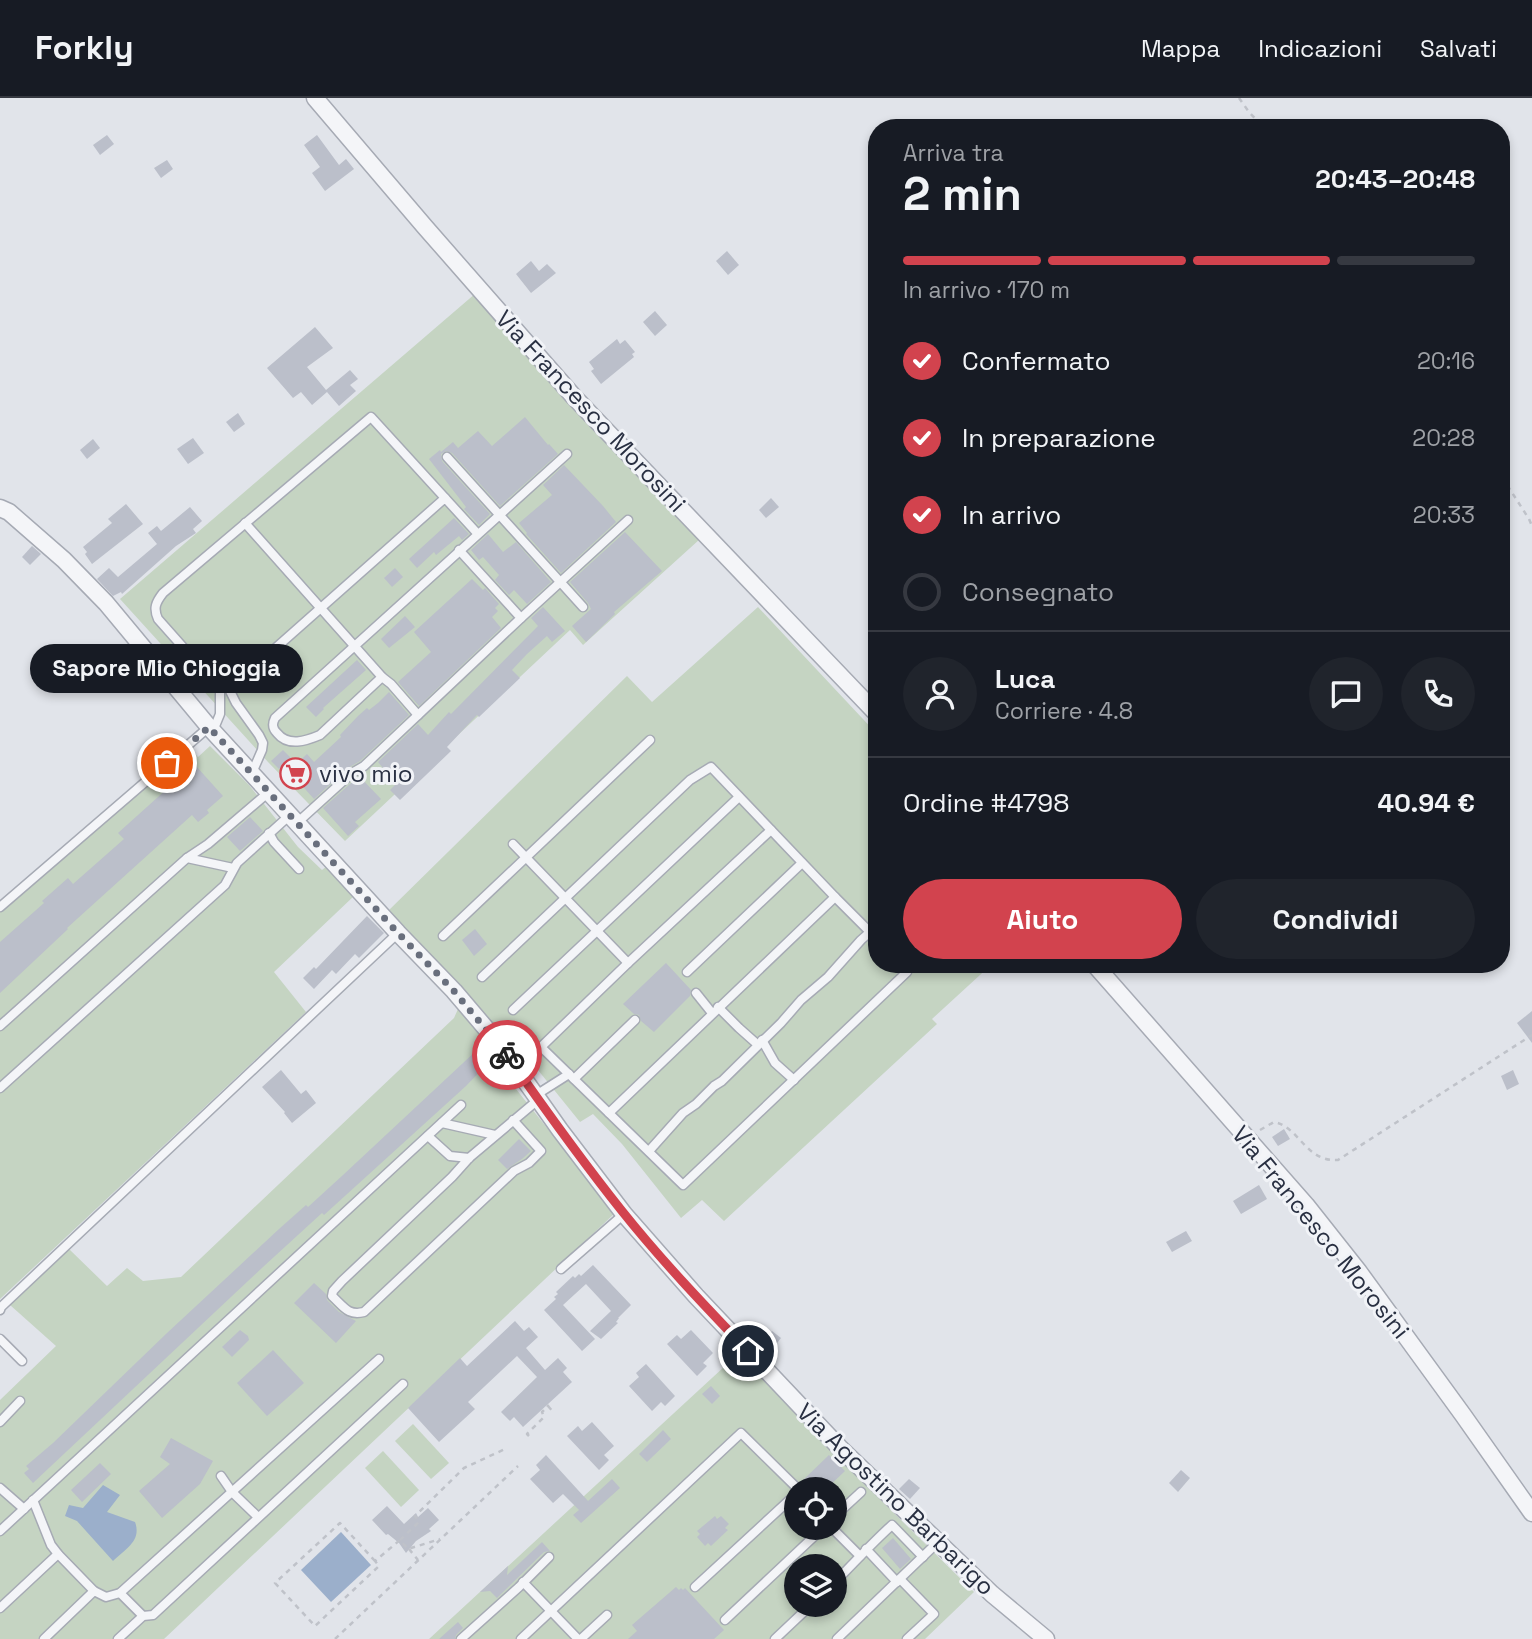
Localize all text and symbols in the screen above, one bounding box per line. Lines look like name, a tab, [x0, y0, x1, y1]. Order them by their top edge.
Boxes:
text: Forkly	[35, 27, 133, 69]
text: Mappa	[1141, 33, 1220, 64]
text: Indicazioni	[1258, 33, 1382, 64]
text: Salvati	[1420, 33, 1497, 64]
text: Arriva tra	[903, 138, 1004, 168]
text: 20:43–20:48	[1315, 162, 1475, 196]
text: 2 min	[903, 165, 1022, 223]
text: In arrivo · 170 m	[903, 275, 1070, 305]
street label: Via Francesco Morosini	[489, 303, 693, 519]
icon: check	[903, 342, 941, 380]
text: Confermato	[962, 344, 1110, 378]
text: 20:16	[1417, 346, 1475, 376]
icon: check	[903, 419, 941, 457]
text: In preparazione	[962, 421, 1156, 455]
text: 20:28	[1412, 423, 1475, 453]
icon: check	[903, 496, 941, 534]
text: In arrivo	[962, 498, 1061, 532]
text: 20:33	[1413, 500, 1475, 530]
text: Consegnato	[962, 575, 1114, 609]
callout: Sapore Mio Chioggia	[31, 644, 304, 693]
text: Sapore Mio Chioggia	[52, 653, 281, 683]
button: person	[903, 657, 977, 731]
button: chat	[1309, 657, 1383, 731]
button: phone	[1401, 657, 1475, 731]
text: Luca	[995, 662, 1055, 696]
text: Corriere · 4.8	[995, 696, 1133, 726]
pin	[137, 733, 197, 793]
icon: bag	[148, 744, 186, 782]
supermarket icon: vivo mio	[279, 756, 313, 790]
place label: vivo mio	[319, 758, 413, 789]
text: Ordine #4798	[903, 786, 1069, 820]
text: 40.94 €	[1377, 786, 1475, 820]
button: Aiuto	[903, 879, 1182, 959]
button: Condividi	[1196, 879, 1475, 959]
courier	[472, 1020, 542, 1090]
icon: bike	[488, 1036, 526, 1074]
street label: Via Francesco Morosini	[1225, 1119, 1417, 1345]
pin	[718, 1321, 778, 1381]
icon: home	[729, 1332, 767, 1370]
street label: Via Agostino Barbarigo	[790, 1396, 1002, 1602]
map controls	[784, 1477, 847, 1617]
button: locate	[784, 1477, 847, 1540]
button: layers	[784, 1554, 847, 1617]

